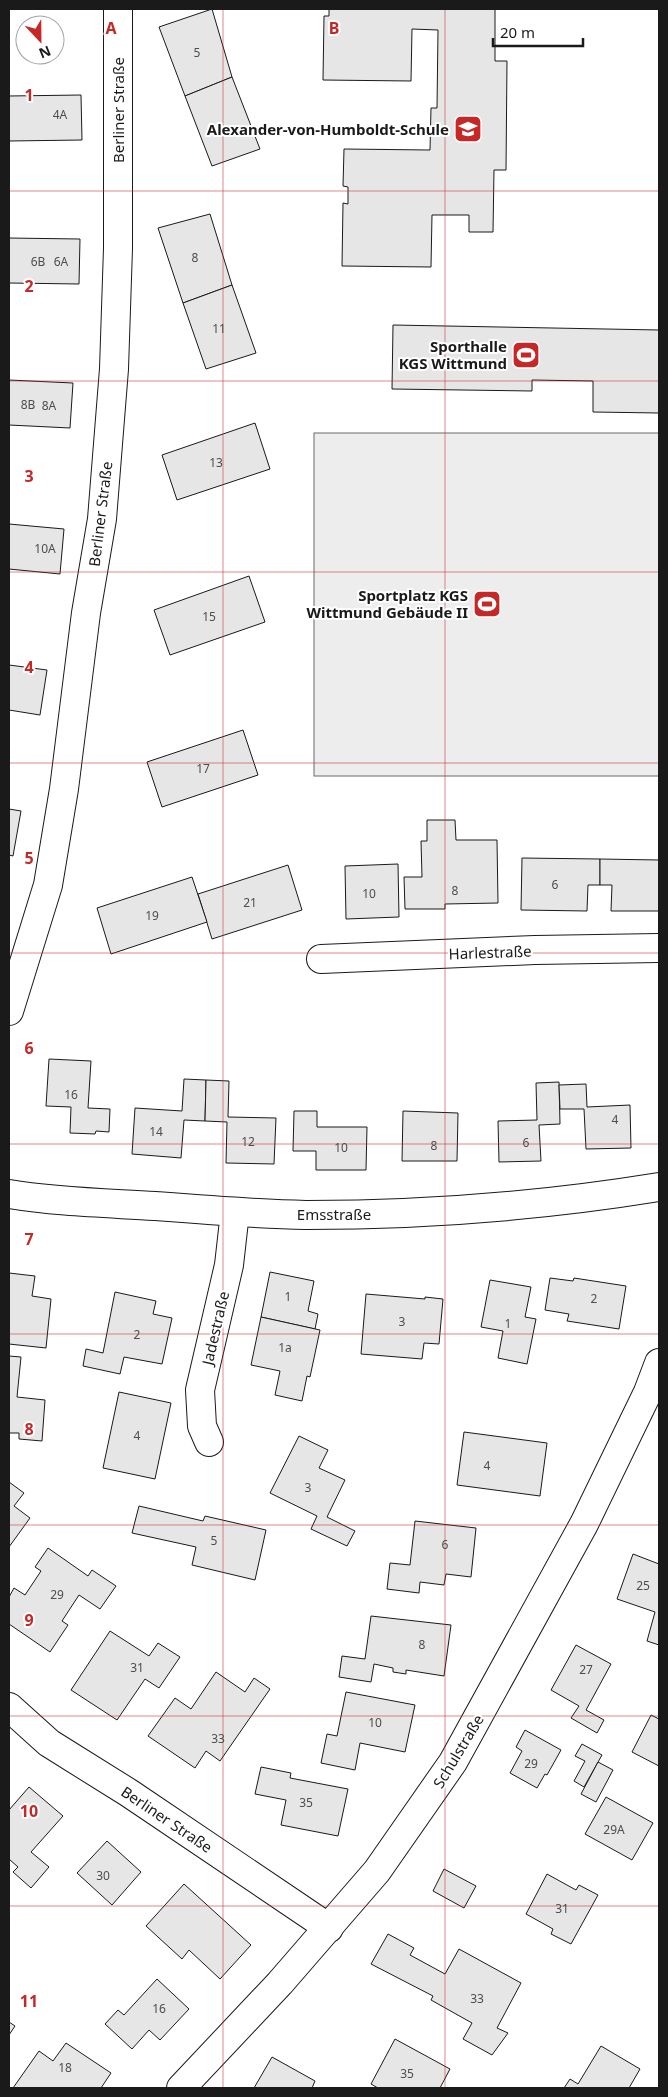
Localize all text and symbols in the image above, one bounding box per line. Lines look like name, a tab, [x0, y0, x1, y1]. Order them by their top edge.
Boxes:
north arrow	[15, 15, 65, 65]
scale bar	[493, 15, 583, 47]
text: A	[105, 17, 117, 39]
text: B	[329, 17, 339, 39]
text: 20 m	[500, 22, 535, 42]
text: N	[36, 42, 54, 63]
house number: 5	[194, 44, 201, 61]
street label: Berliner Straße	[108, 57, 128, 163]
text: 1	[24, 84, 34, 106]
house number: 4A	[53, 106, 68, 123]
school or university icon: Alexander-von-Humboldt-Schule	[453, 114, 483, 144]
place label: Alexander-von-Humboldt-Schule	[207, 119, 449, 139]
house number: 8	[192, 249, 199, 266]
house number: 6B	[31, 253, 46, 270]
house number: 6A	[54, 253, 69, 270]
text: 2	[24, 275, 34, 297]
house number: 11	[212, 320, 226, 337]
place label: Sporthalle KGS Wittmund	[399, 336, 507, 373]
sports icon: Sporthalle KGS Wittmund	[511, 340, 541, 370]
house number: 8B	[21, 396, 36, 413]
house number: 8A	[42, 397, 57, 414]
house number: 13	[209, 454, 223, 471]
street label: Berliner Straße	[84, 460, 116, 568]
text: 3	[24, 465, 34, 487]
house number: 10A	[34, 540, 56, 557]
place label: Sportplatz KGS Wittmund Gebäude II	[306, 585, 468, 622]
sports icon: Sportplatz KGS Wittmund Gebäude II	[472, 589, 502, 619]
house number: 15	[202, 608, 216, 625]
text: 4	[24, 656, 34, 678]
house number: 17	[196, 760, 210, 777]
text: 5	[24, 847, 34, 869]
house number: 6	[552, 876, 559, 893]
house number: 8	[452, 882, 459, 899]
house number: 10	[362, 885, 376, 902]
house number: 21	[243, 894, 257, 911]
house number: 19	[145, 907, 159, 924]
street label: Harlestraße	[448, 941, 532, 963]
text: 6	[24, 1037, 34, 1059]
house number: 16	[64, 1086, 78, 1103]
house number: 4	[612, 1111, 619, 1128]
house number: 14	[149, 1123, 163, 1140]
house number: 12	[241, 1133, 255, 1150]
house number: 6	[523, 1134, 530, 1151]
house number: 8	[431, 1137, 438, 1154]
house number: 10	[334, 1139, 348, 1156]
street label: Emsstraße	[297, 1204, 371, 1224]
text: 7	[24, 1228, 34, 1250]
house number: 1	[285, 1288, 291, 1305]
street label: Jadestraße	[196, 1289, 233, 1369]
house number: 2	[591, 1290, 598, 1307]
house number: 3	[399, 1313, 406, 1330]
house number: 1	[505, 1315, 511, 1332]
house number: 2	[134, 1326, 141, 1343]
house number: 1a	[278, 1339, 292, 1356]
text: 8	[24, 1418, 34, 1440]
house number: 4	[134, 1427, 141, 1444]
house number: 4	[484, 1457, 491, 1474]
house number: 3	[305, 1479, 312, 1496]
house number: 5	[211, 1532, 218, 1549]
house number: 6	[442, 1536, 449, 1553]
house number: 25	[636, 1577, 650, 1594]
house number: 29	[50, 1586, 64, 1603]
text: 9	[24, 1609, 34, 1631]
house number: 8	[419, 1636, 426, 1653]
house number: 31	[130, 1659, 144, 1676]
house number: 27	[579, 1661, 593, 1678]
street label: Schulstraße	[428, 1710, 488, 1792]
house number: 10	[368, 1714, 382, 1731]
house number: 33	[211, 1730, 225, 1747]
house number: 29	[524, 1755, 538, 1772]
street label: Berliner Straße	[118, 1781, 216, 1857]
house number: 35	[299, 1794, 313, 1811]
text: 10	[20, 1800, 38, 1822]
house number: 29A	[603, 1821, 625, 1838]
house number: 30	[96, 1867, 110, 1884]
house number: 31	[555, 1900, 569, 1917]
text: 11	[20, 1990, 38, 2012]
house number: 33	[470, 1990, 484, 2007]
house number: 16	[152, 2000, 166, 2017]
house number: 18	[58, 2059, 72, 2076]
house number: 35	[400, 2065, 414, 2082]

